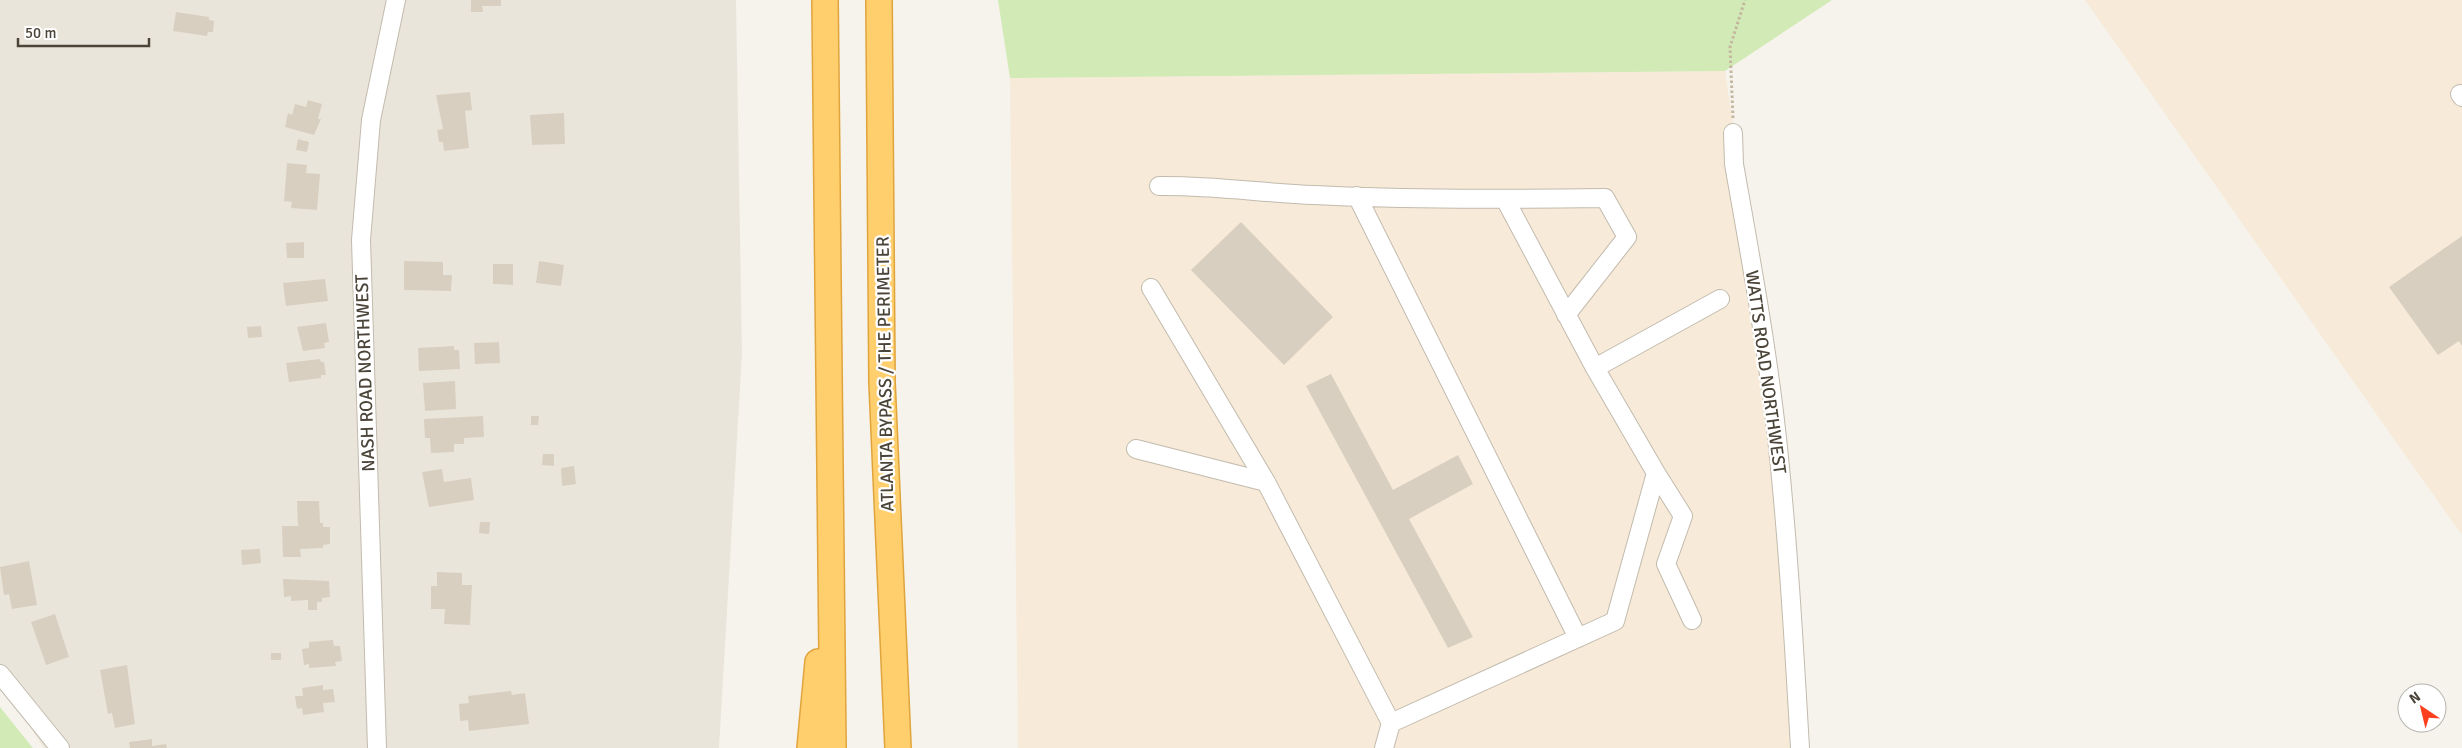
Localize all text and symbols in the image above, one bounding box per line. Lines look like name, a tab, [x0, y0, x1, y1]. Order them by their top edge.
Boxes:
scale bar	[18, 15, 149, 47]
text: 50 m	[25, 24, 56, 42]
street label: ATLANTA BYPASS / THE PERIMETER	[872, 236, 898, 512]
street label: WATTS ROAD NORTHWEST	[1741, 269, 1791, 475]
street label: NASH ROAD NORTHWEST	[351, 274, 379, 472]
north arrow	[2397, 683, 2447, 733]
text: N	[2406, 688, 2424, 708]

